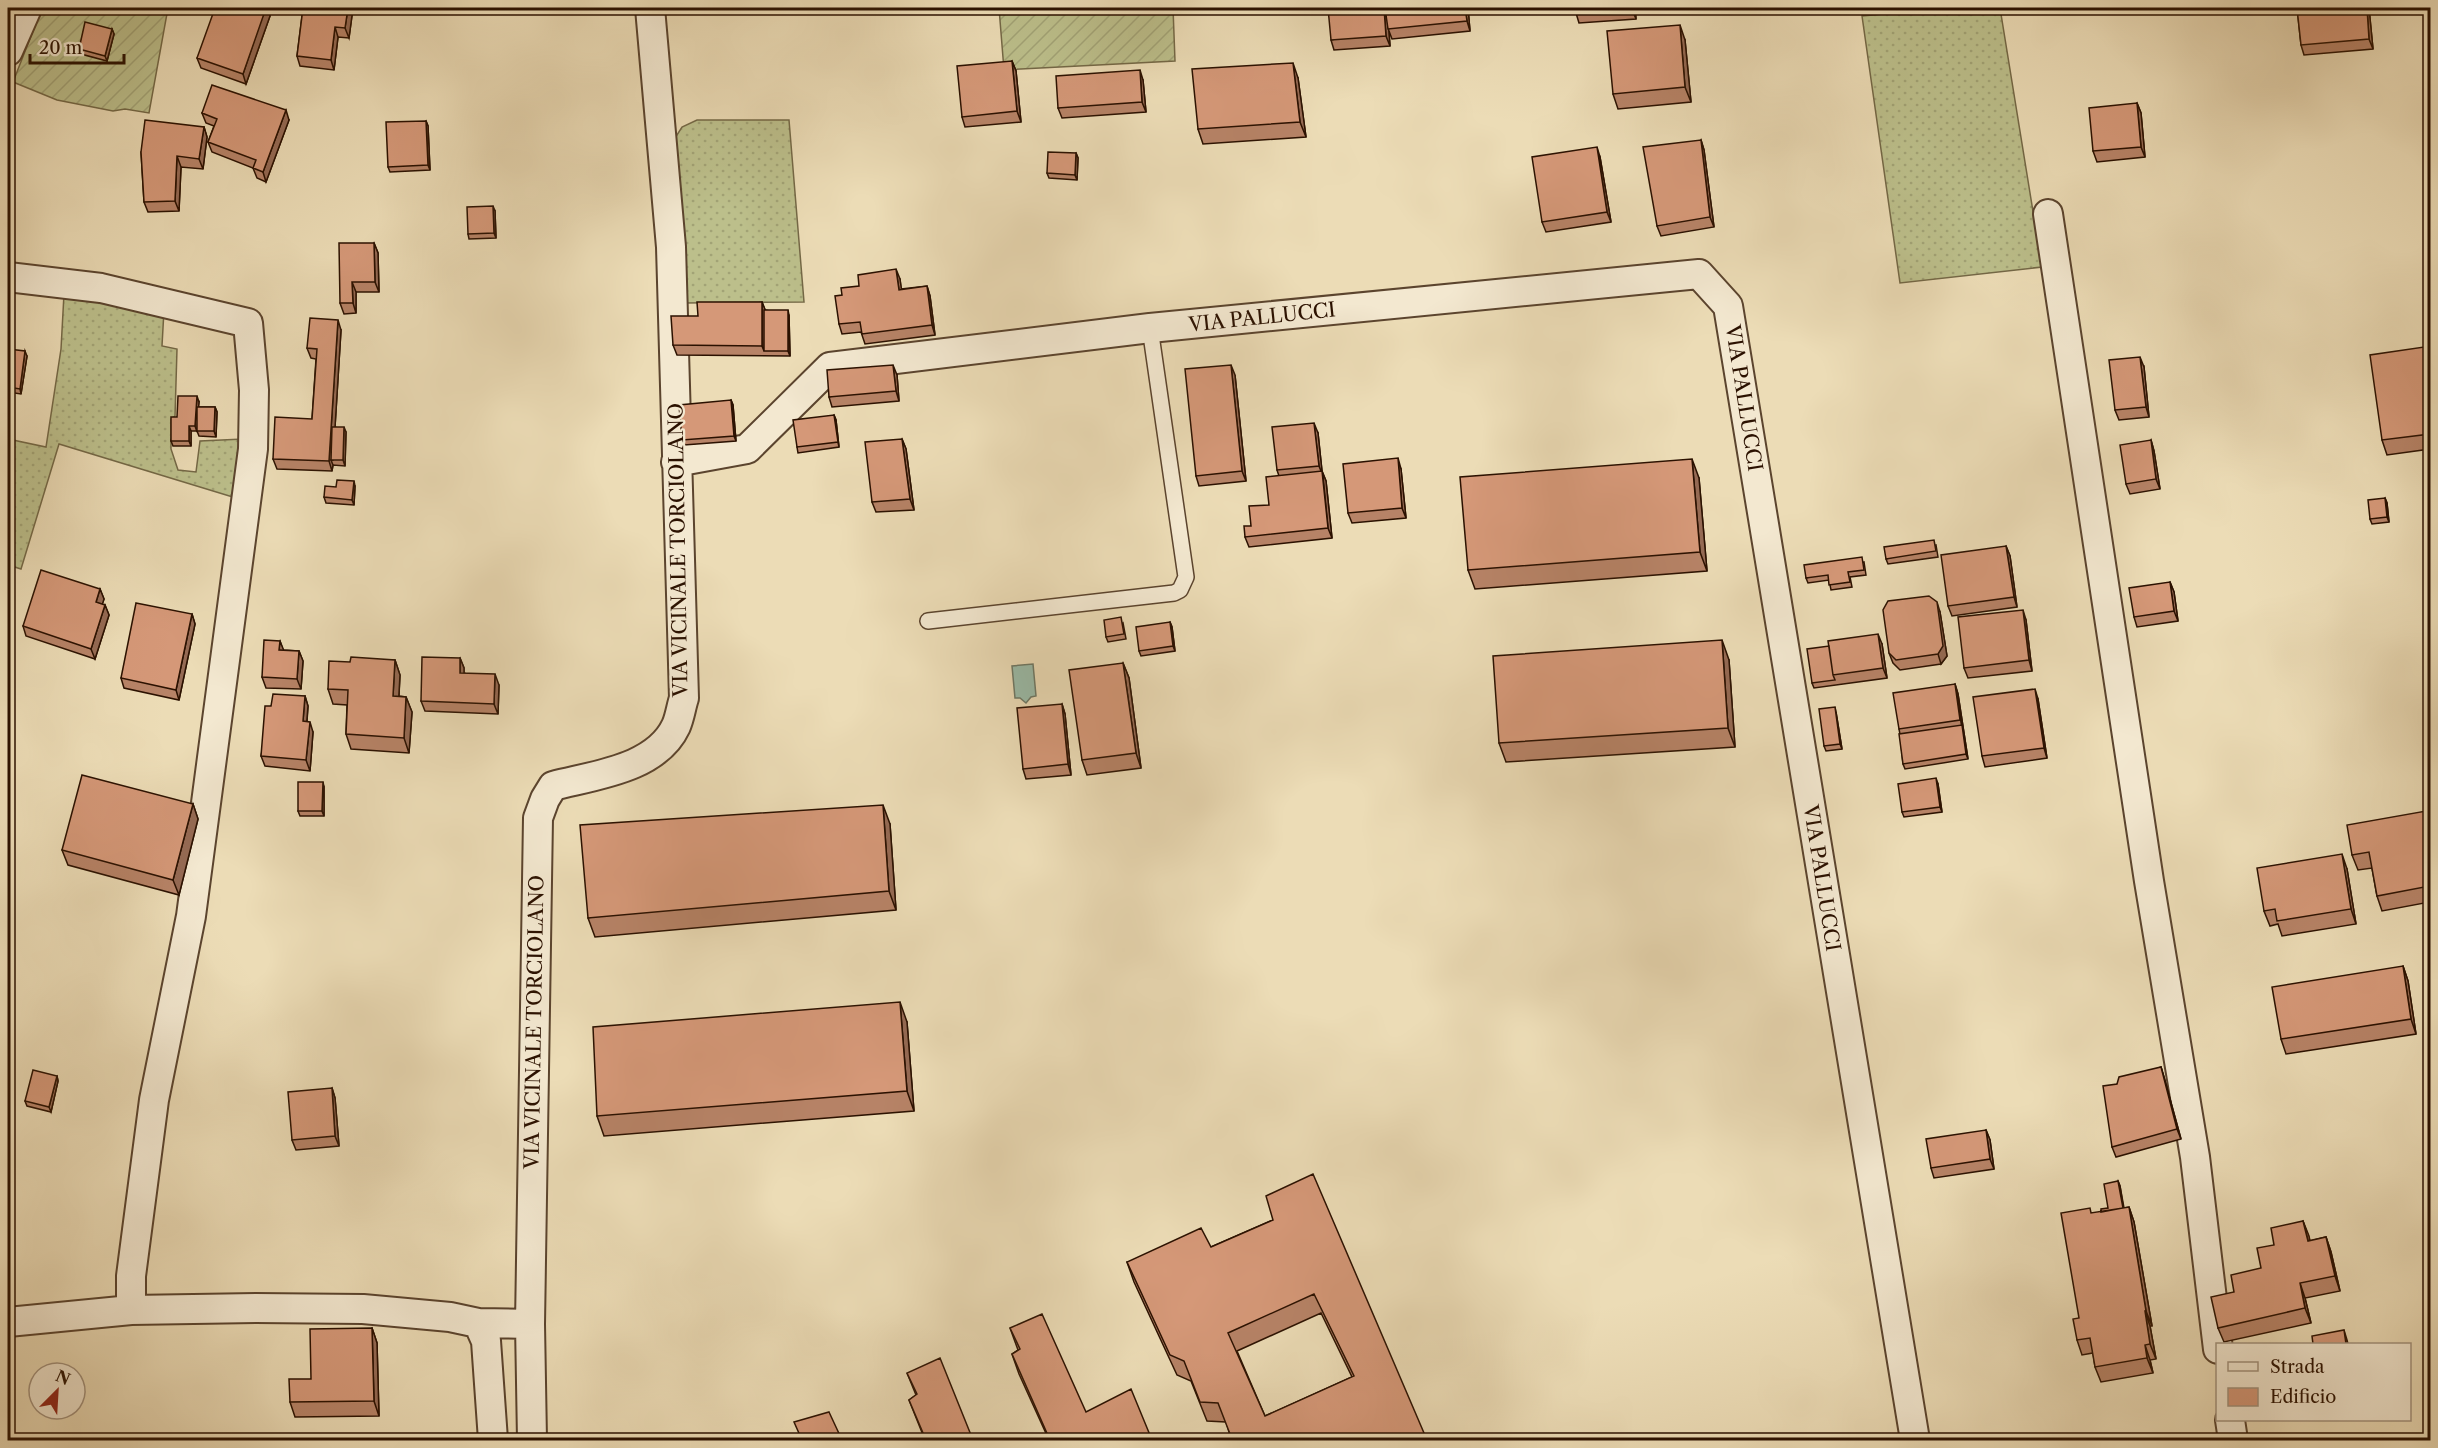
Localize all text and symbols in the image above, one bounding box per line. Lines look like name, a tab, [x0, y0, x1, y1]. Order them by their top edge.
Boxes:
scale bar	[30, 27, 124, 65]
text: 20 m	[39, 37, 83, 59]
street label: VIA PALLUCCI	[1186, 297, 1337, 337]
street label: VIA PALLUCCI	[1720, 322, 1767, 473]
street label: VIA VICINALE TORCIOLANO	[663, 403, 693, 698]
street label: VIA PALLUCCI	[1798, 802, 1845, 953]
street label: VIA VICINALE TORCIOLANO	[519, 875, 549, 1170]
legend	[2216, 1343, 2411, 1421]
text: Strada	[2270, 1356, 2325, 1378]
north arrow	[27, 1361, 87, 1421]
text: N	[53, 1365, 74, 1389]
text: Edificio	[2270, 1386, 2336, 1408]

